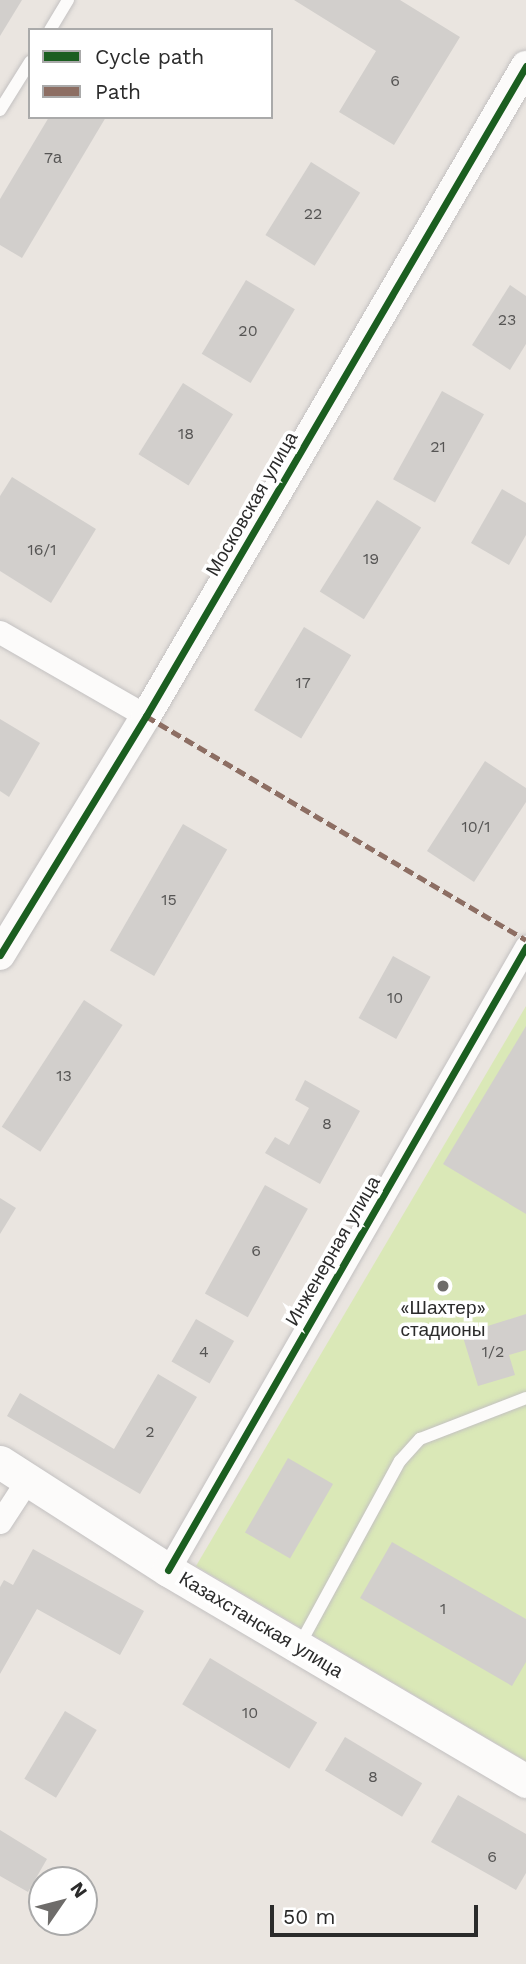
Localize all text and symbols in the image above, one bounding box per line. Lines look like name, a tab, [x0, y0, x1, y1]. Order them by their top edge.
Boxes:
legend	[28, 28, 273, 119]
text: Cycle path	[95, 44, 204, 69]
house number: 6	[390, 71, 400, 91]
text: Path	[95, 79, 141, 104]
house number: 7а	[44, 148, 62, 168]
house number: 22	[304, 204, 322, 224]
house number: 23	[498, 310, 516, 330]
house number: 20	[238, 321, 258, 341]
house number: 18	[178, 424, 194, 444]
street label: Московская улица	[201, 428, 303, 580]
house number: 21	[430, 437, 446, 457]
house number: 16/1	[27, 540, 57, 560]
house number: 19	[363, 549, 379, 569]
house number: 17	[295, 673, 311, 693]
house number: 10/1	[461, 817, 491, 837]
house number: 15	[161, 890, 177, 910]
house number: 10	[387, 988, 403, 1008]
house number: 13	[56, 1066, 72, 1086]
house number: 8	[322, 1114, 332, 1134]
street label: Инженерная улица	[281, 1172, 385, 1330]
house number: 6	[251, 1241, 261, 1261]
marker: «Шахтер» стадионы	[435, 1278, 451, 1294]
place label: «Шахтер» стадионы	[400, 1297, 486, 1341]
house number: 4	[199, 1342, 209, 1362]
house number: 1/2	[482, 1342, 504, 1362]
house number: 2	[145, 1422, 155, 1442]
street label: Казахстанская улица	[175, 1567, 347, 1683]
house number: 1	[440, 1599, 446, 1619]
house number: 10	[242, 1703, 258, 1723]
house number: 8	[368, 1767, 378, 1787]
house number: 6	[487, 1847, 497, 1867]
north arrow	[28, 1866, 98, 1936]
text: N	[66, 1877, 92, 1902]
scale bar	[274, 1890, 482, 1934]
text: 50 m	[283, 1904, 335, 1929]

